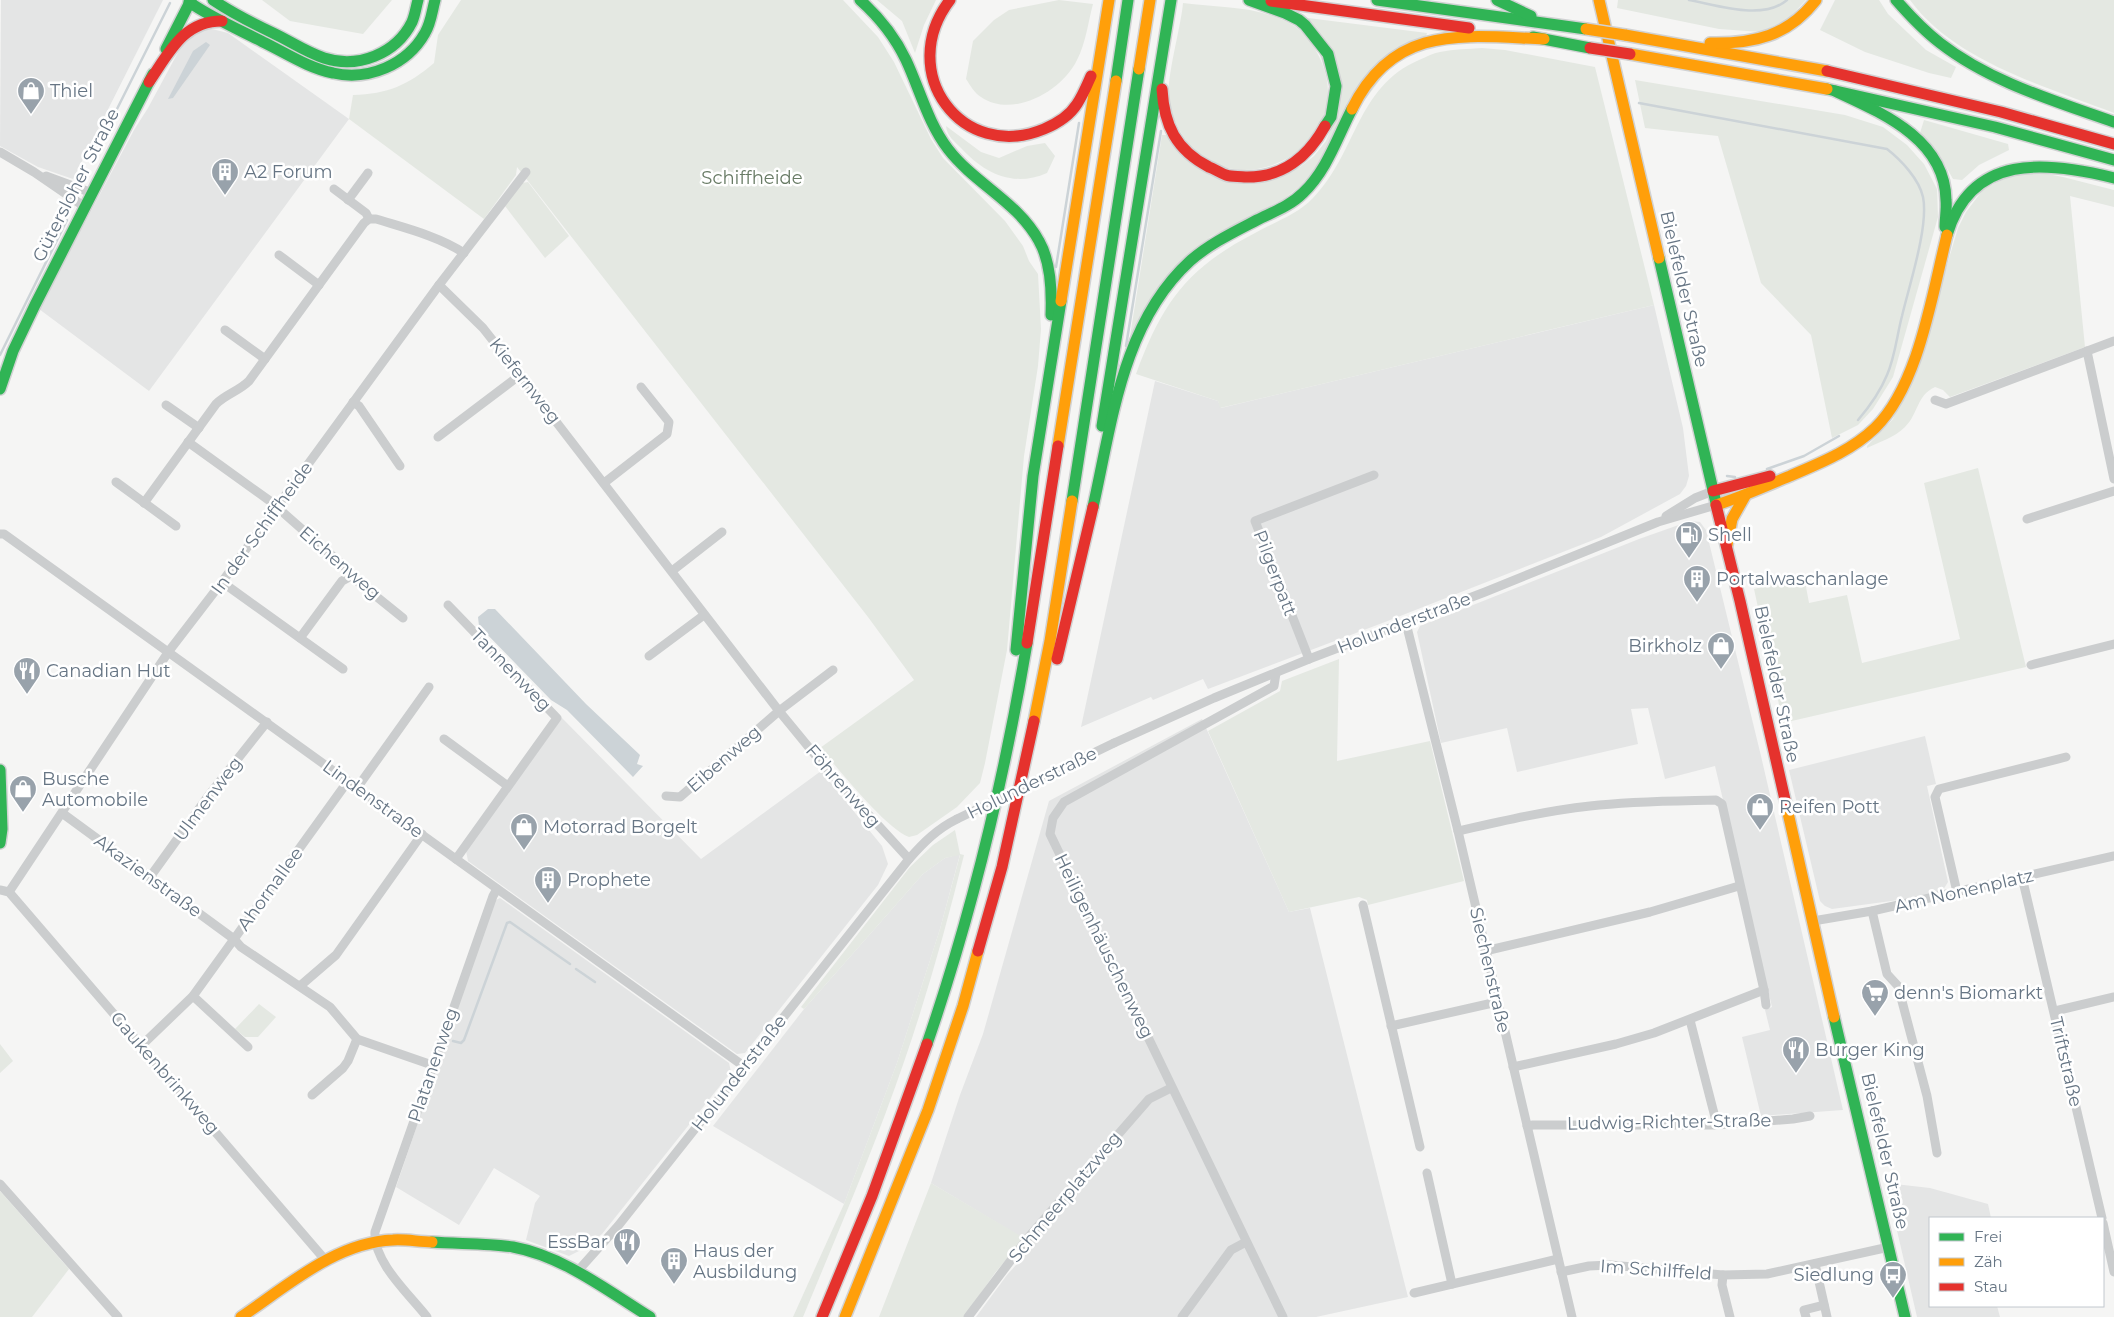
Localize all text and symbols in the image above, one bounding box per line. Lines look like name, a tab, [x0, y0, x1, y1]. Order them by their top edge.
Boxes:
shop icon: Thiel	[16, 76, 46, 115]
place label: Thiel	[50, 80, 93, 102]
street label: Gütersloher Straße	[28, 104, 124, 265]
building icon: A2 Forum	[210, 157, 240, 196]
place label: A2 Forum	[244, 161, 333, 183]
park label: Schiffheide	[701, 167, 803, 189]
street label: Bielefelder Straße	[1655, 209, 1713, 370]
street label: Kiefernweg	[485, 334, 565, 428]
street label: In der Schiffheide	[206, 457, 318, 599]
fuel station icon: Shell	[1674, 520, 1704, 559]
street label: Eichenweg	[295, 522, 385, 604]
place label: Shell	[1708, 524, 1752, 546]
street label: Pilgerpatt	[1249, 527, 1301, 619]
building icon: Portalwaschanlage	[1682, 564, 1712, 603]
place label: Portalwaschanlage	[1716, 568, 1888, 590]
street label: Holunderstraße	[1334, 587, 1474, 659]
street label: Bielefelder Straße	[1750, 603, 1804, 765]
street label: Tannenweg	[466, 624, 556, 716]
shop icon: Birkholz	[1706, 631, 1736, 670]
place label: Birkholz	[1628, 635, 1702, 657]
restaurant icon: Canadian Hut	[12, 656, 42, 695]
place label: Canadian Hut	[46, 660, 171, 682]
street label: Eibenweg	[683, 721, 765, 797]
street label: Föhrenweg	[801, 740, 885, 832]
street label: Holunderstraße	[964, 742, 1100, 824]
street label: Ulmenweg	[169, 753, 247, 845]
street label: Lindenstraße	[318, 755, 428, 843]
place label: Busche Automobile	[42, 768, 148, 811]
shop icon: Busche Automobile	[8, 774, 38, 813]
shop icon: Reifen Pott	[1745, 792, 1775, 831]
place label: Reifen Pott	[1779, 796, 1880, 818]
shop icon: Motorrad Borgelt	[509, 812, 539, 851]
place label: Motorrad Borgelt	[543, 816, 698, 838]
street label: Akazienstraße	[90, 830, 206, 922]
street label: Ahornallee	[232, 843, 308, 935]
street label: Heiligenhäuschenweg	[1050, 850, 1158, 1042]
street label: Am Nonenplatz	[1892, 864, 2036, 918]
building icon: Prophete	[533, 865, 563, 904]
place label: Prophete	[567, 869, 651, 891]
street label: Siechenstraße	[1465, 905, 1515, 1035]
supermarket icon: denn's Biomarkt	[1860, 978, 1890, 1017]
place label: denn's Biomarkt	[1894, 982, 2043, 1004]
street label: Platanenweg	[403, 1005, 463, 1125]
street label: Gaukenbrinkweg	[106, 1007, 224, 1139]
street label: Holunderstraße	[687, 1010, 791, 1135]
street label: Triftstraße	[2045, 1015, 2087, 1109]
restaurant icon: Burger King	[1781, 1035, 1811, 1074]
place label: Burger King	[1815, 1039, 1925, 1061]
street label: Bielefelder Straße	[1856, 1071, 1914, 1232]
street label: Ludwig-Richter-Straße	[1567, 1109, 1772, 1135]
street label: Schmeerplatzweg	[1004, 1127, 1126, 1267]
legend	[1929, 1217, 2104, 1307]
restaurant icon: EssBar	[612, 1227, 642, 1266]
text: Frei	[1974, 1227, 2002, 1246]
place label: EssBar	[547, 1231, 608, 1253]
place label: Haus der Ausbildung	[693, 1240, 797, 1283]
building icon: Haus der Ausbildung	[659, 1246, 689, 1285]
text: Zäh	[1974, 1252, 2003, 1271]
street label: Im Schilffeld	[1599, 1255, 1713, 1285]
bus stop icon: Siedlung	[1878, 1260, 1908, 1299]
place label: Siedlung	[1794, 1264, 1874, 1286]
text: Stau	[1974, 1277, 2008, 1296]

